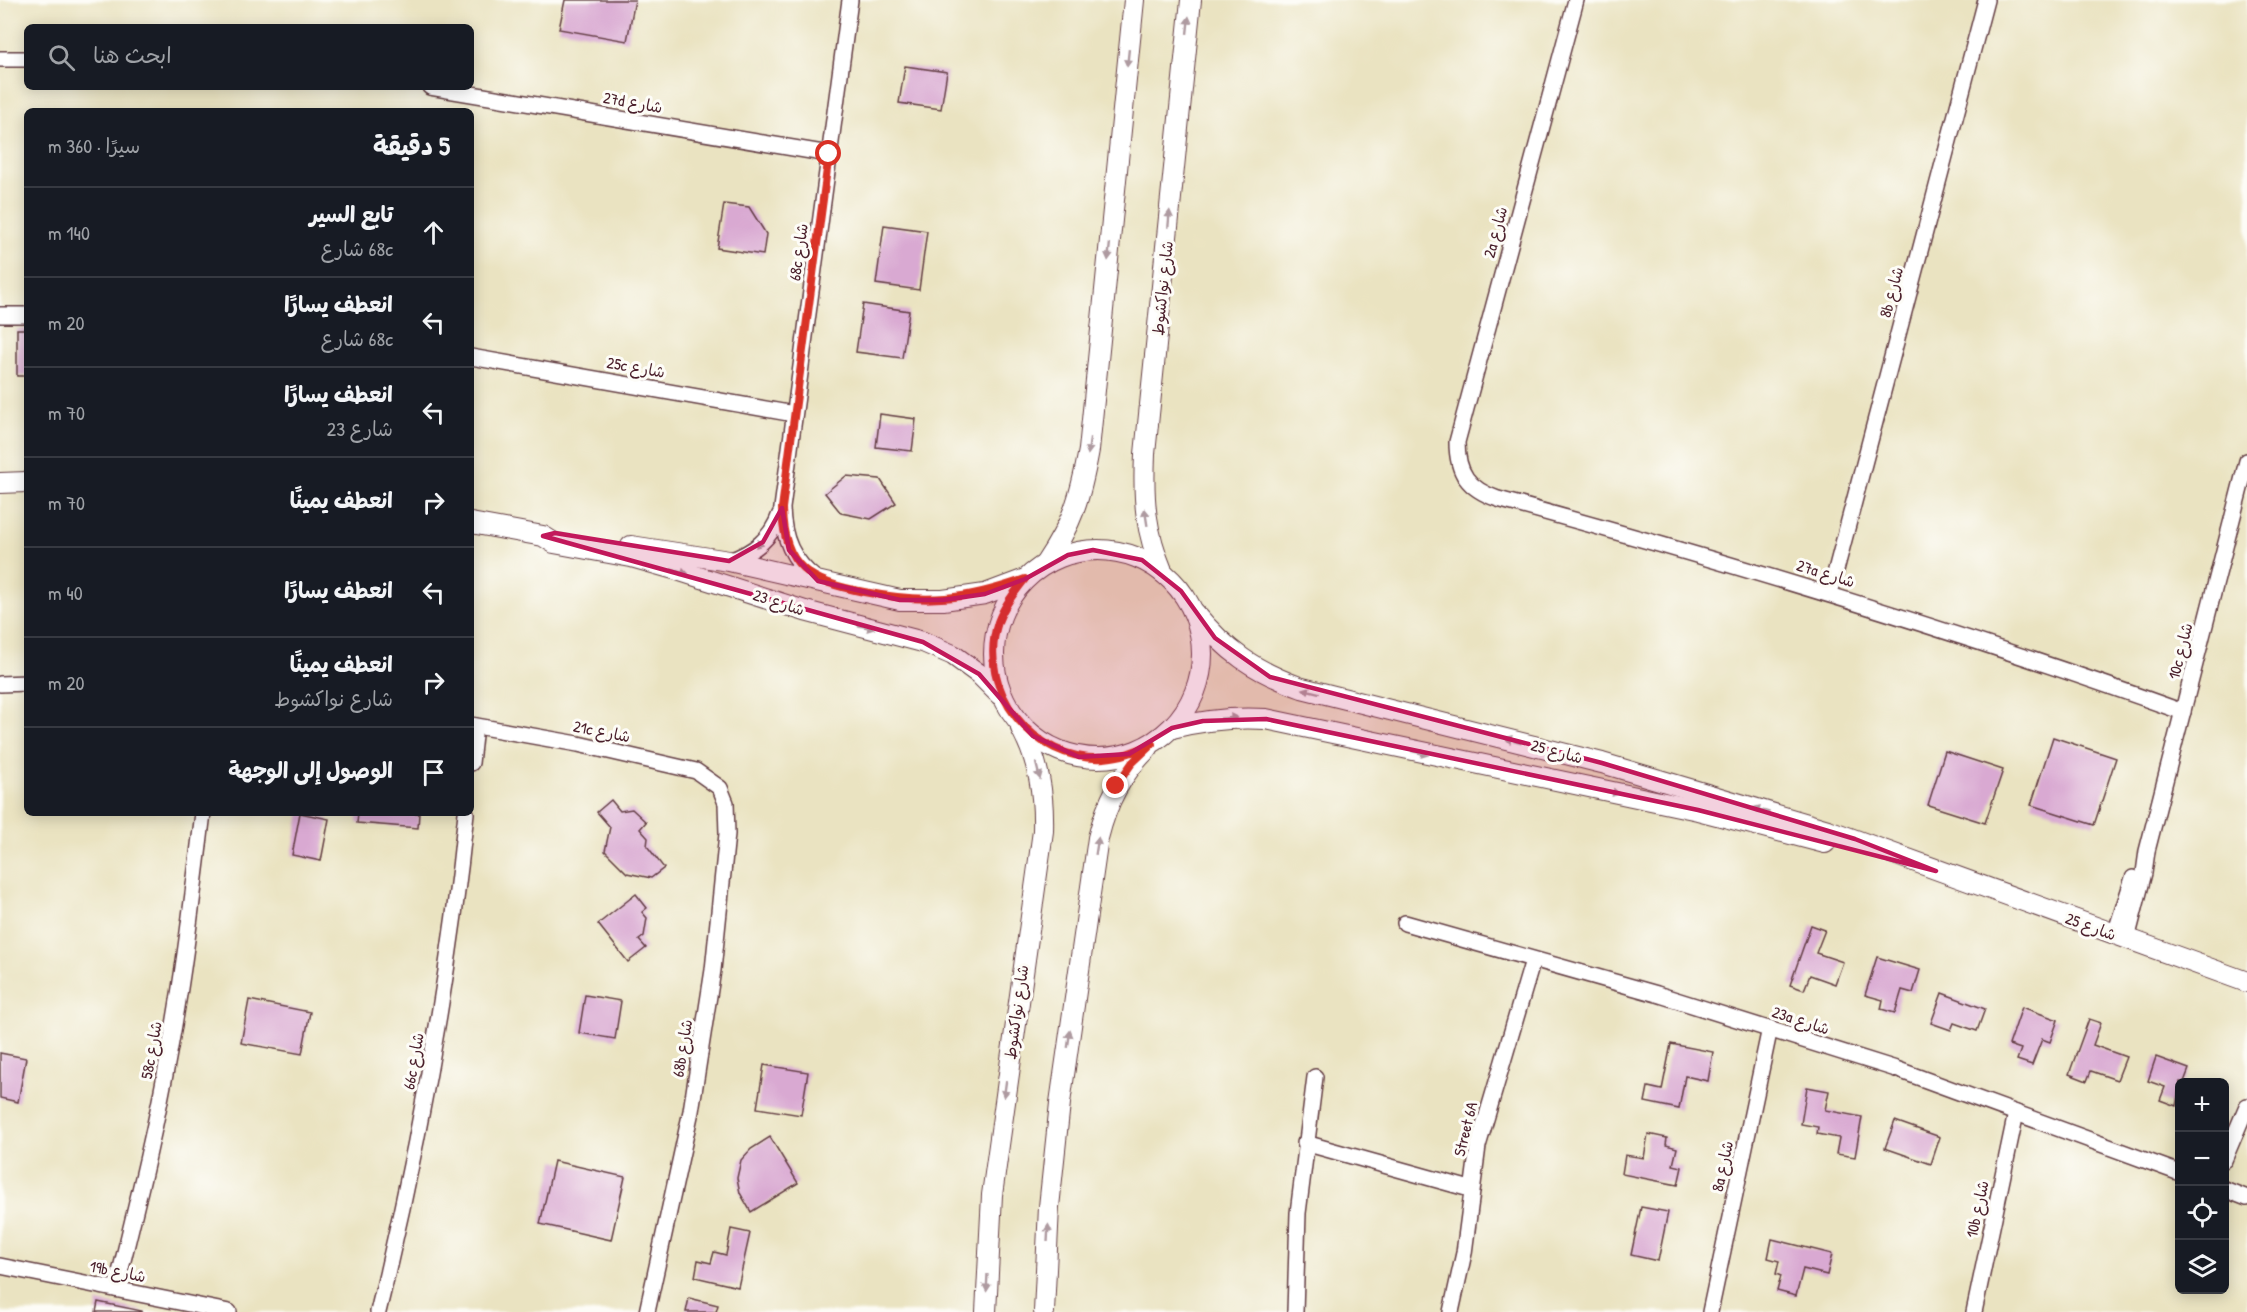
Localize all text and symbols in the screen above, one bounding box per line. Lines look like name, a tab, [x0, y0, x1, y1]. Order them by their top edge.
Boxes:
one-way arrow	[1183, 15, 1193, 34]
search box	[24, 24, 474, 90]
text: ابحث هنا	[93, 40, 172, 70]
icon: search	[45, 41, 78, 74]
one-way arrow	[1123, 49, 1133, 68]
street label: 27d شارع	[601, 86, 664, 119]
text: 5 دقيقة	[373, 128, 450, 163]
text: سيرًا · 360 m	[48, 132, 140, 159]
route start	[815, 140, 841, 166]
text: تابع السير	[310, 199, 393, 229]
street label: 2a شارع	[1478, 204, 1513, 260]
one-way arrow	[1164, 209, 1174, 228]
icon: ahead	[417, 216, 450, 249]
text: 140 m	[48, 219, 90, 246]
street label: 68c شارع	[783, 222, 814, 282]
text: 68c شارع	[321, 235, 393, 262]
street label: شارع نواكشوط	[1146, 240, 1179, 337]
one-way arrow	[1104, 243, 1114, 262]
street label: 8b شارع	[1874, 264, 1909, 320]
text: انعطف يسارًا	[284, 289, 393, 319]
icon: left	[417, 306, 450, 339]
text: 20 m	[48, 309, 85, 336]
text: 68c شارع	[321, 325, 393, 352]
street label: 25c شارع	[605, 351, 667, 384]
text: انعطف يسارًا	[284, 379, 393, 409]
icon: left	[417, 396, 450, 429]
text: 70 m	[48, 399, 85, 426]
text: شارع 23	[327, 415, 393, 442]
one-way arrow	[1084, 437, 1093, 456]
text: انعطف يمينًا	[290, 485, 393, 515]
icon: right	[417, 486, 450, 519]
text: 70 m	[48, 489, 85, 516]
one-way arrow	[1141, 508, 1150, 527]
one-way arrow	[756, 534, 770, 548]
street label: 27a شارع	[1794, 554, 1858, 593]
one-way arrow	[671, 566, 689, 576]
text: انعطف يسارًا	[284, 575, 393, 605]
icon: left	[417, 576, 450, 609]
text: 40 m	[48, 579, 83, 606]
street label: شارع 23	[750, 583, 808, 622]
street label: 10c شارع	[2162, 620, 2199, 682]
one-way arrow	[857, 623, 876, 633]
text: انعطف يمينًا	[290, 649, 393, 679]
icon: right	[417, 666, 450, 699]
text: 20 m	[48, 669, 85, 696]
text: شارع نواكشوط	[274, 685, 393, 712]
one-way arrow	[1302, 685, 1320, 695]
one-way arrow	[1220, 714, 1239, 723]
street label: 21c شارع	[571, 715, 632, 748]
one-way arrow	[1504, 734, 1522, 744]
street label: شارع 25	[1529, 734, 1585, 769]
one-way arrow	[1411, 749, 1429, 759]
text: الوصول إلى الوجهة	[228, 755, 393, 785]
icon: arrive	[417, 756, 450, 789]
one-way arrow	[1034, 762, 1044, 781]
route end	[1102, 772, 1128, 798]
one-way arrow	[1602, 787, 1621, 797]
one-way arrow	[1752, 805, 1770, 814]
one-way arrow	[1092, 836, 1101, 855]
street label: شارع 25	[2062, 907, 2119, 946]
street label: شارع نواكشوط	[998, 963, 1034, 1061]
street label: 23a شارع	[1769, 1000, 1833, 1041]
street label: 68b شارع	[667, 1018, 698, 1079]
street label: 58c شارع	[135, 1019, 168, 1081]
one-way arrow	[1065, 1029, 1074, 1048]
street label: 66c شارع	[397, 1031, 430, 1091]
map controls	[2175, 1078, 2229, 1294]
button: +	[2175, 1078, 2229, 1132]
one-way arrow	[1001, 1080, 1010, 1099]
street label: Street 6A	[1448, 1099, 1482, 1158]
button: −	[2175, 1132, 2229, 1186]
street label: 8a شارع	[1706, 1139, 1739, 1194]
street label: 10b شارع	[1960, 1178, 1995, 1240]
button: locate	[2175, 1186, 2229, 1240]
one-way arrow	[1043, 1223, 1052, 1242]
button: layers	[2175, 1240, 2229, 1294]
street label: 19b شارع	[88, 1255, 148, 1288]
one-way arrow	[982, 1274, 992, 1293]

